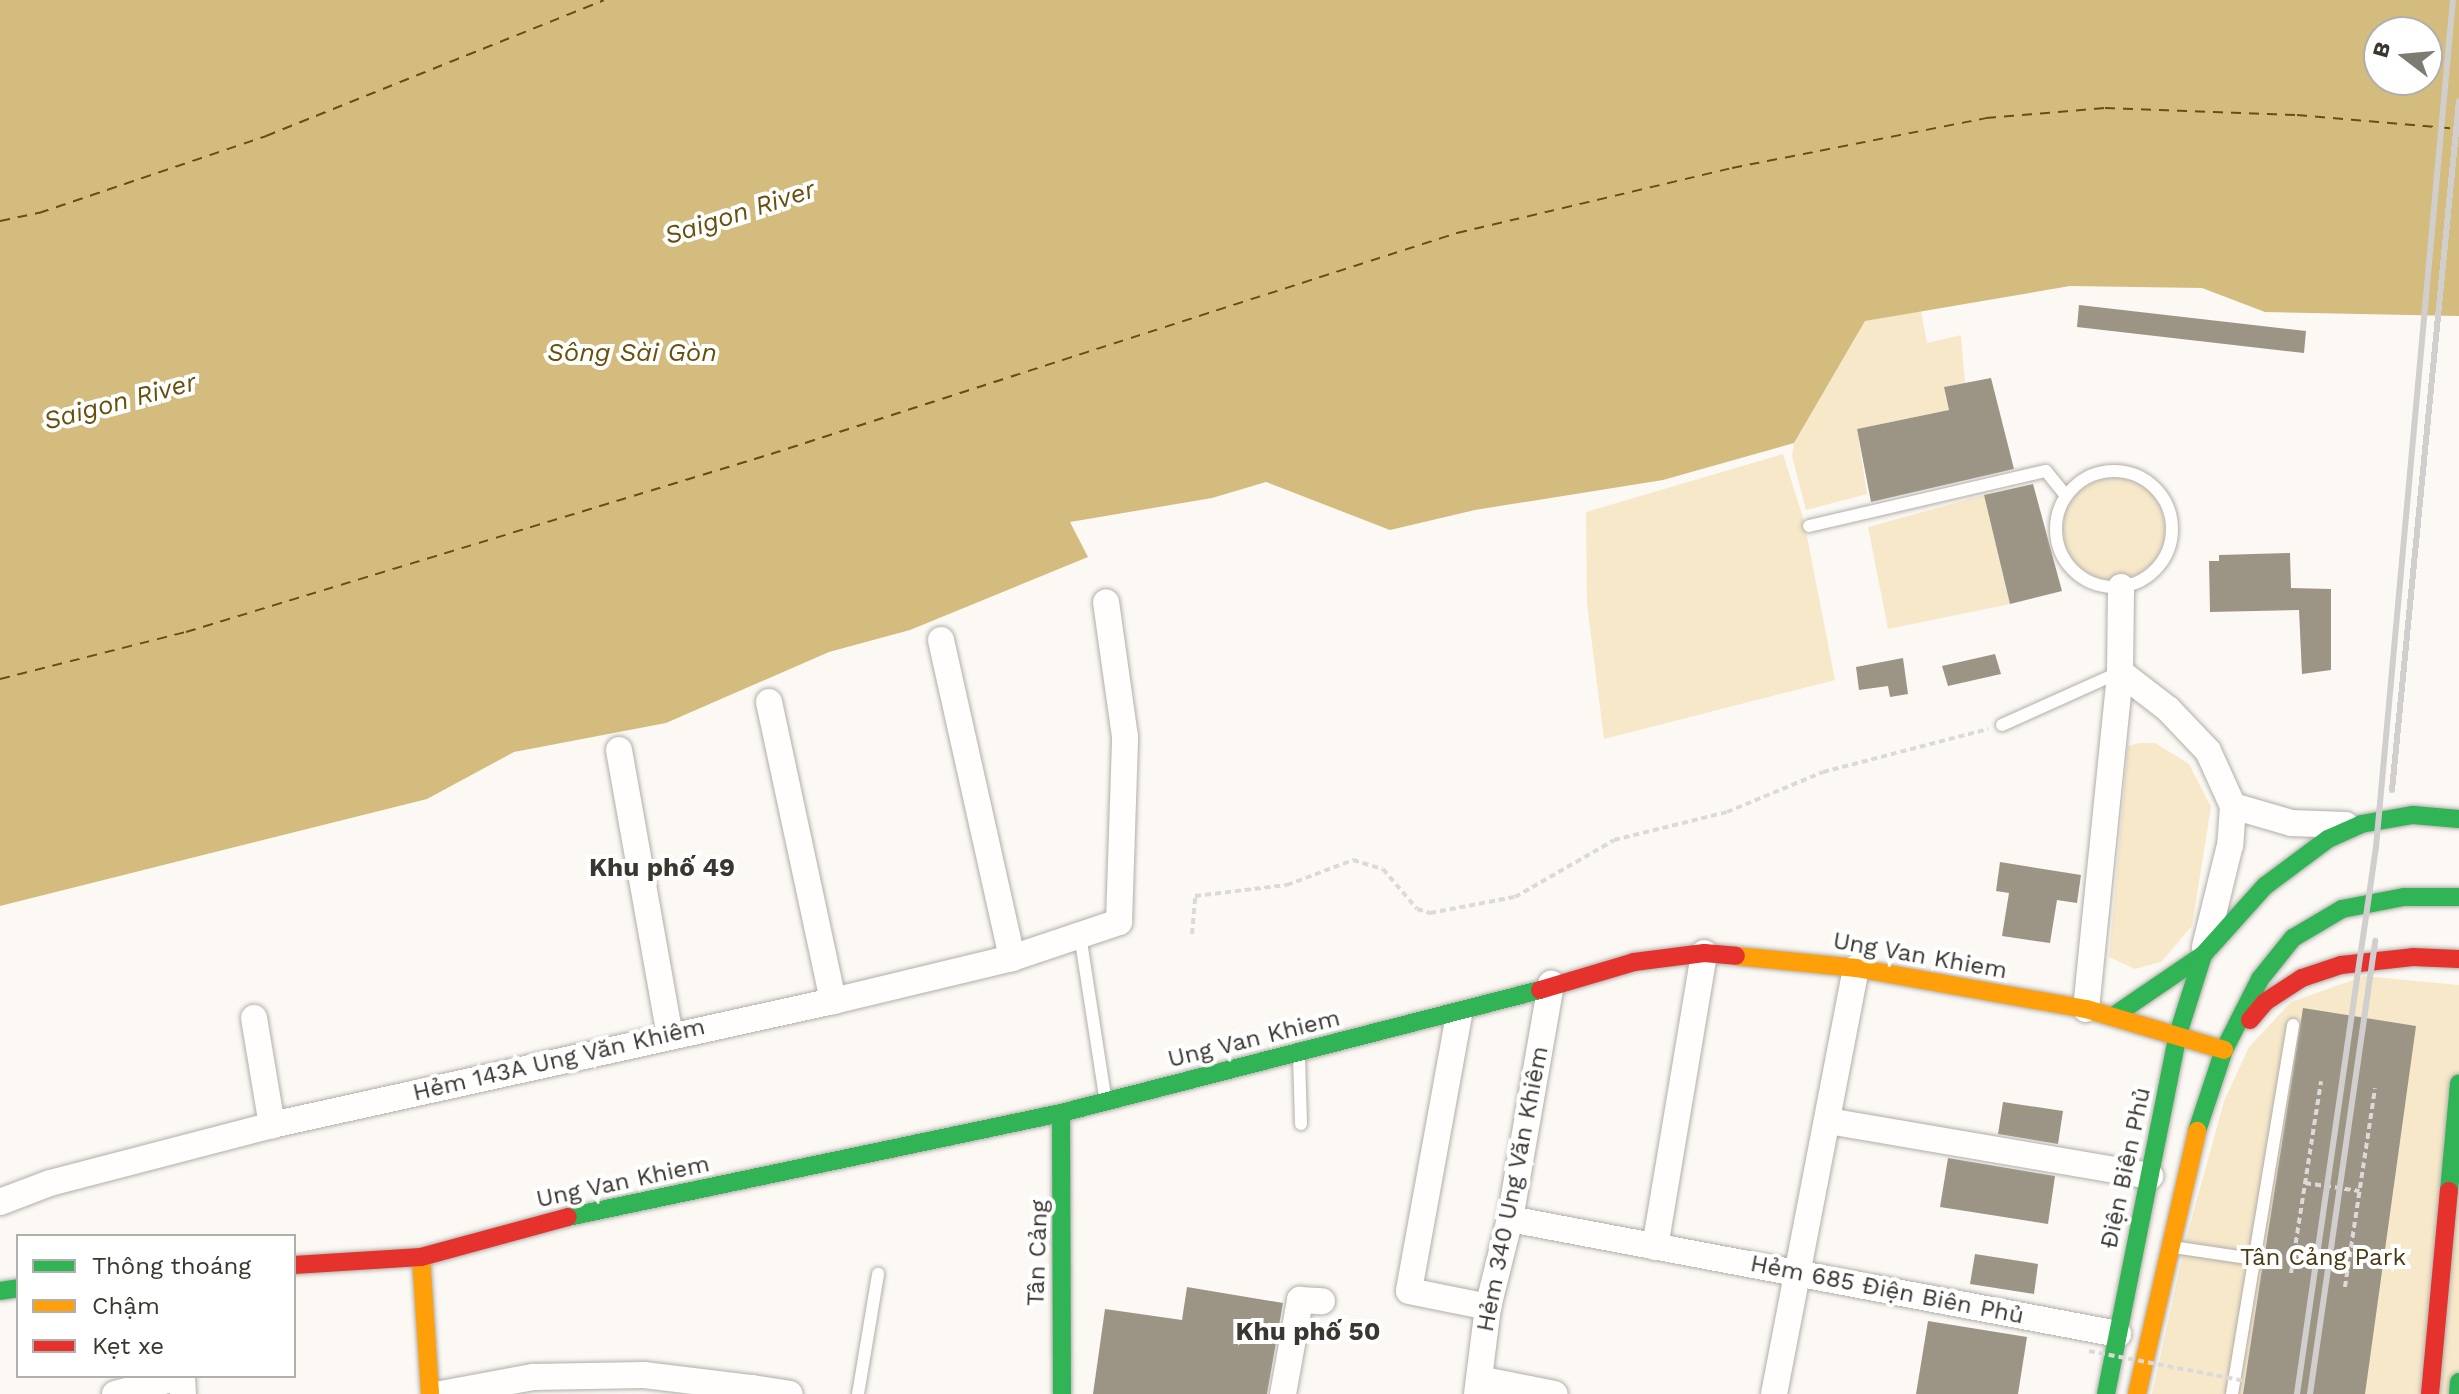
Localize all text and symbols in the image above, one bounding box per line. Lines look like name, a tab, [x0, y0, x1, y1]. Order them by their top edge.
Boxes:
north arrow	[2363, 16, 2443, 96]
text: B	[2367, 39, 2395, 60]
water label: Saigon River	[661, 174, 819, 252]
water label: Sông Sài Gòn	[547, 337, 717, 369]
water label: Saigon River	[40, 367, 200, 437]
district label: Khu phố 49	[589, 852, 735, 884]
street label: Ung Van Khiem	[1830, 926, 2010, 986]
street label: Ung Van Khiem	[1165, 1004, 1343, 1074]
street label: Hẻm 143A Ung Văn Khiêm	[409, 1012, 709, 1108]
street label: Hẻm 340 Ung Văn Khiêm	[1471, 1043, 1555, 1335]
street label: Điện Biên Phủ	[2095, 1085, 2157, 1251]
street label: Ung Van Khiem	[533, 1150, 713, 1214]
street label: Tân Cảng	[1022, 1199, 1054, 1307]
legend	[16, 1234, 296, 1378]
park label: Tân Cảng Park	[2240, 1244, 2406, 1272]
street label: Hẻm 685 Điện Biên Phủ	[1748, 1249, 2026, 1331]
text: Thông thoáng	[92, 1252, 251, 1280]
text: Chậm	[92, 1292, 160, 1320]
district label: Khu phố 50	[1235, 1316, 1381, 1348]
text: Kẹt xe	[92, 1332, 164, 1360]

